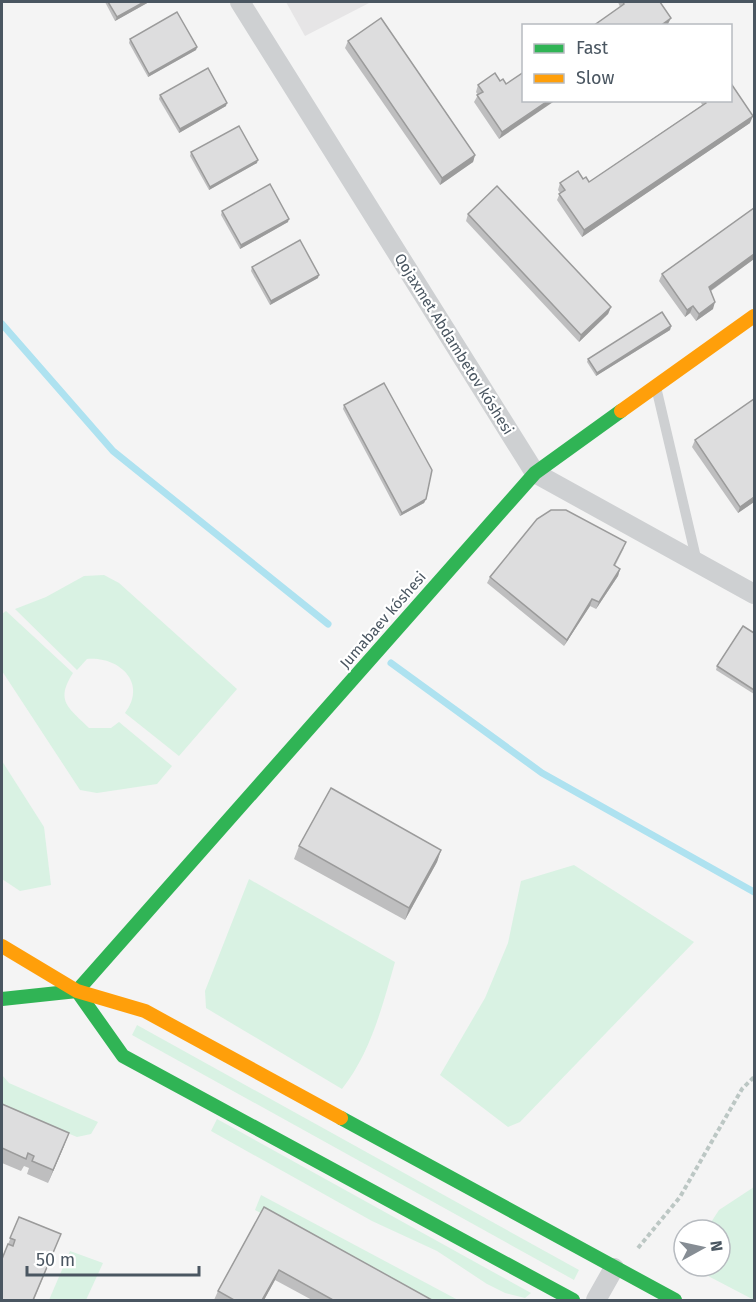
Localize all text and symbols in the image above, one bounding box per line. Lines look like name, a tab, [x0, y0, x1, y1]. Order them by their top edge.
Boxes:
legend	[522, 24, 732, 102]
text: Fast	[576, 37, 609, 59]
text: Slow	[576, 67, 615, 89]
street label: Qojaxmet Abdambetov kóshesi	[391, 250, 517, 438]
street label: Jumabaev kóshesi	[336, 568, 430, 672]
north arrow	[672, 1218, 732, 1278]
scale bar	[27, 1239, 200, 1277]
text: N	[706, 1239, 727, 1253]
text: 50 m	[36, 1249, 75, 1271]

